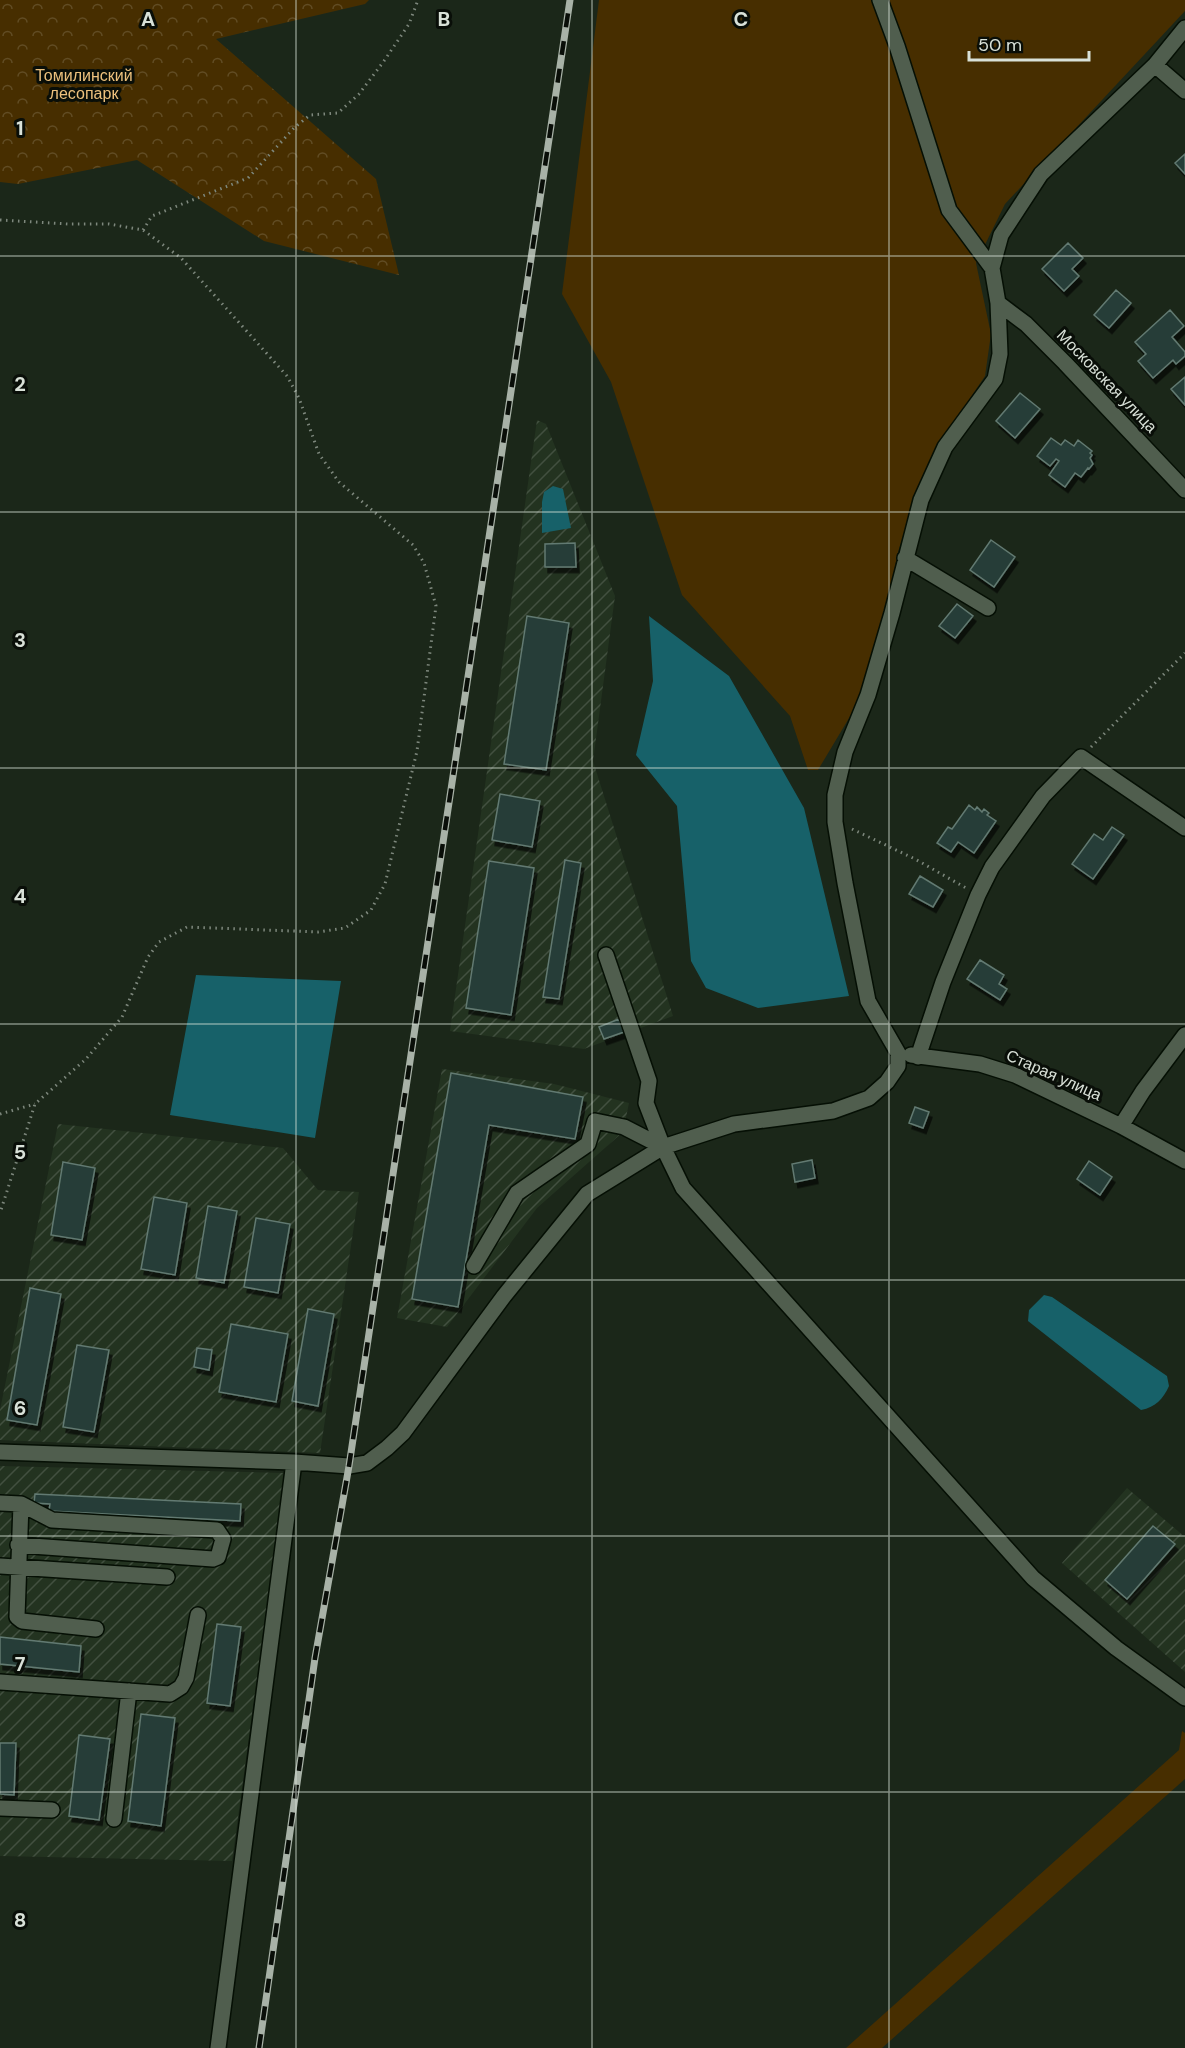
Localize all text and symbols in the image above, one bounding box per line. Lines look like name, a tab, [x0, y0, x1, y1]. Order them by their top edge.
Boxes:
text: A	[141, 6, 155, 32]
text: B	[438, 6, 450, 32]
text: C	[734, 6, 748, 32]
scale bar	[969, 24, 1089, 62]
text: 50 m	[978, 33, 1022, 57]
park label: Томилинский лесопарк	[35, 65, 133, 104]
text: 1	[16, 115, 24, 141]
street label: Московская улица	[1052, 325, 1162, 437]
text: 2	[14, 371, 26, 397]
text: 3	[14, 627, 26, 653]
text: 4	[14, 883, 27, 909]
street label: Старая улица	[1003, 1045, 1105, 1105]
text: 5	[14, 1139, 26, 1165]
text: 6	[14, 1395, 26, 1421]
text: 7	[15, 1651, 26, 1677]
text: 8	[14, 1907, 26, 1933]

